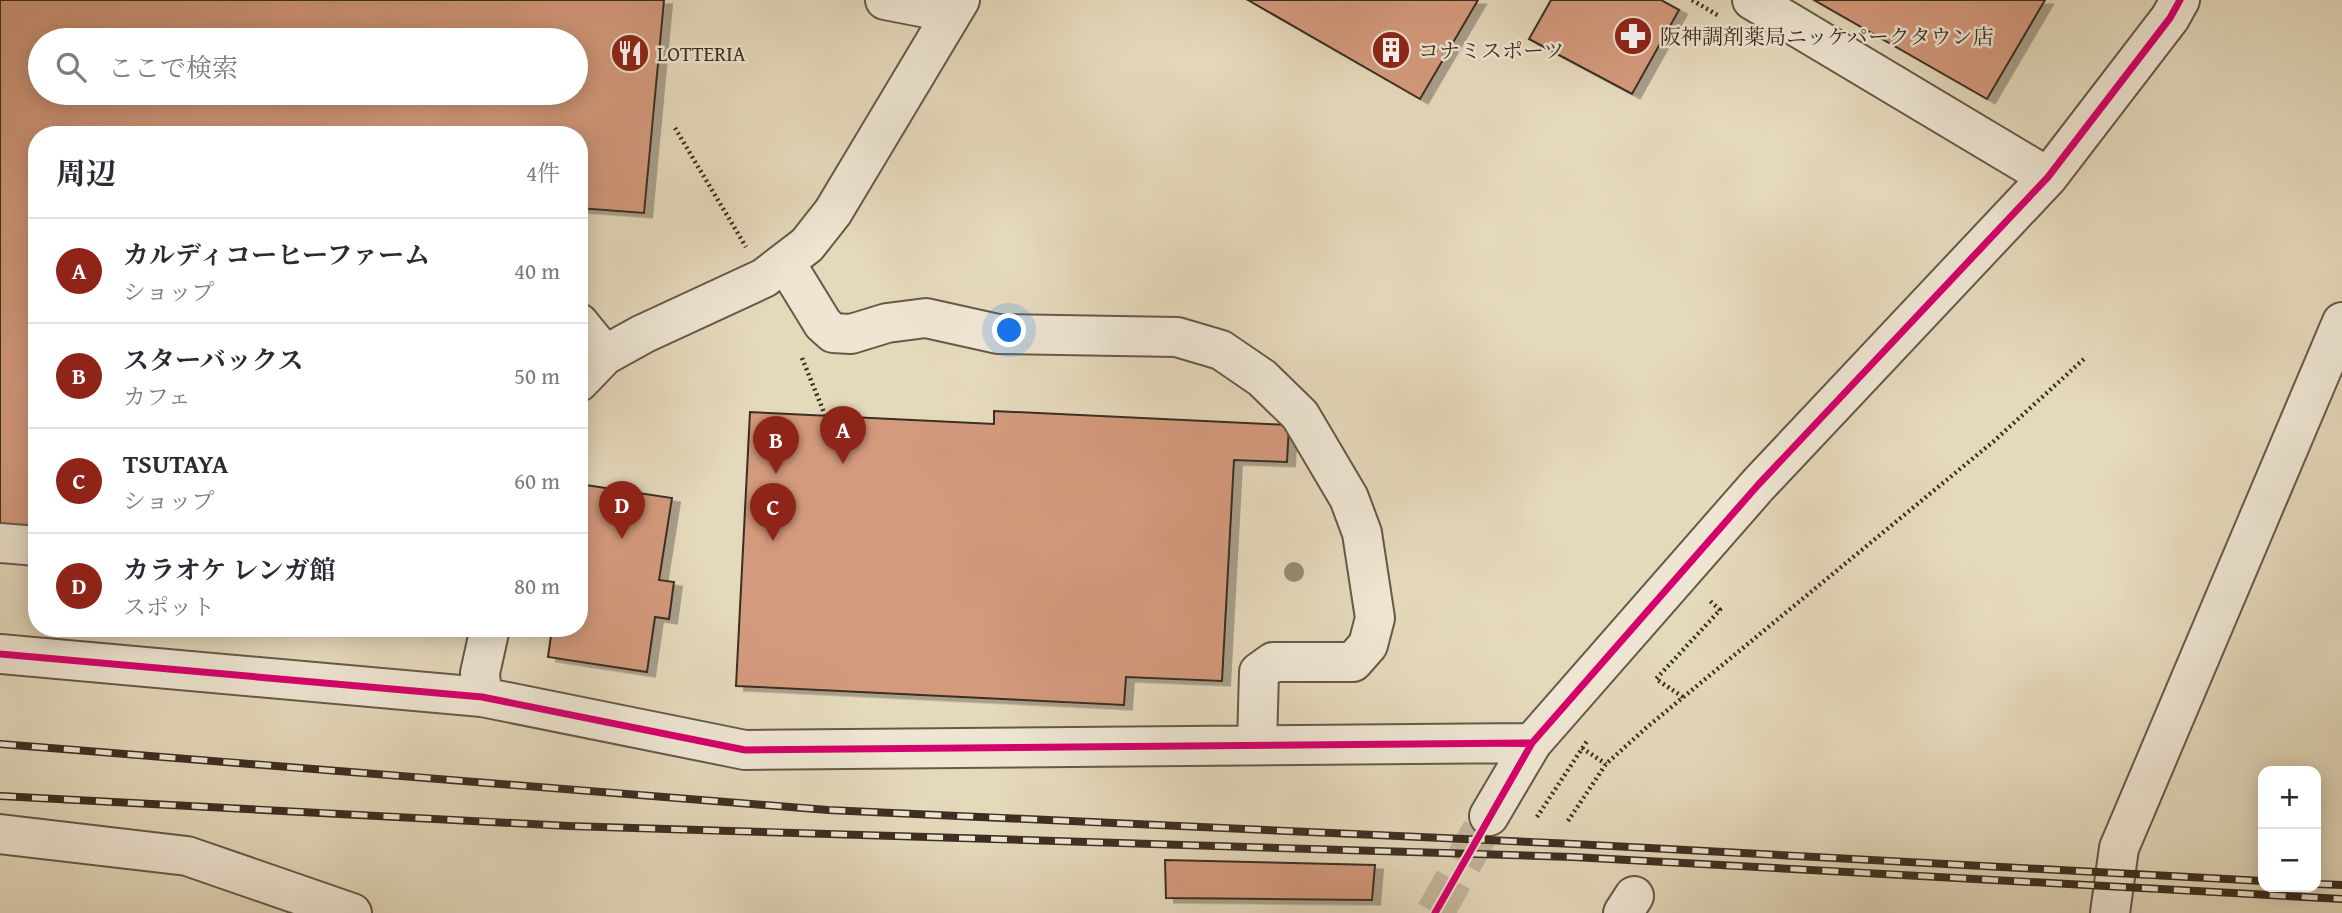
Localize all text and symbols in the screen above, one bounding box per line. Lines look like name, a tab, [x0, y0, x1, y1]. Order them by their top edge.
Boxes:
pharmacy icon: 阪神調剤薬局ニッケパークタウン店	[1612, 15, 1654, 57]
place label: 阪神調剤薬局ニッケパークタウン店	[1660, 21, 1993, 52]
search box	[28, 28, 588, 105]
building icon: コナミスポーツ	[1370, 29, 1412, 71]
restaurant icon: LOTTERIA	[609, 32, 651, 74]
place label: コナミスポーツ	[1418, 35, 1564, 66]
place label: LOTTERIA	[657, 38, 746, 69]
icon: search	[52, 48, 90, 86]
text: ここで検索	[108, 48, 238, 87]
text: 周辺	[56, 151, 116, 195]
text: 4件	[526, 156, 560, 189]
text: カルディコーヒーファーム	[123, 235, 430, 274]
text: A	[72, 254, 86, 287]
text: 40 m	[514, 254, 560, 287]
text: ショップ	[123, 275, 215, 308]
your location	[992, 313, 1026, 347]
text: スターバックス	[123, 340, 303, 379]
text: B	[72, 359, 86, 392]
text: 50 m	[514, 359, 560, 392]
text: カフェ	[123, 380, 191, 413]
pin: A	[820, 406, 866, 464]
pin: B	[753, 416, 799, 474]
text: TSUTAYA	[123, 444, 228, 483]
text: C	[72, 464, 86, 497]
text: 60 m	[514, 464, 560, 497]
pin: D	[599, 481, 645, 539]
pin: C	[750, 483, 796, 541]
text: ショップ	[123, 484, 215, 517]
text: カラオケ レンガ館	[123, 550, 336, 589]
text: D	[72, 569, 86, 602]
text: 80 m	[514, 569, 560, 602]
text: スポット	[123, 590, 215, 623]
map controls	[2258, 766, 2321, 892]
button: +	[2258, 766, 2321, 829]
button: −	[2258, 829, 2321, 892]

